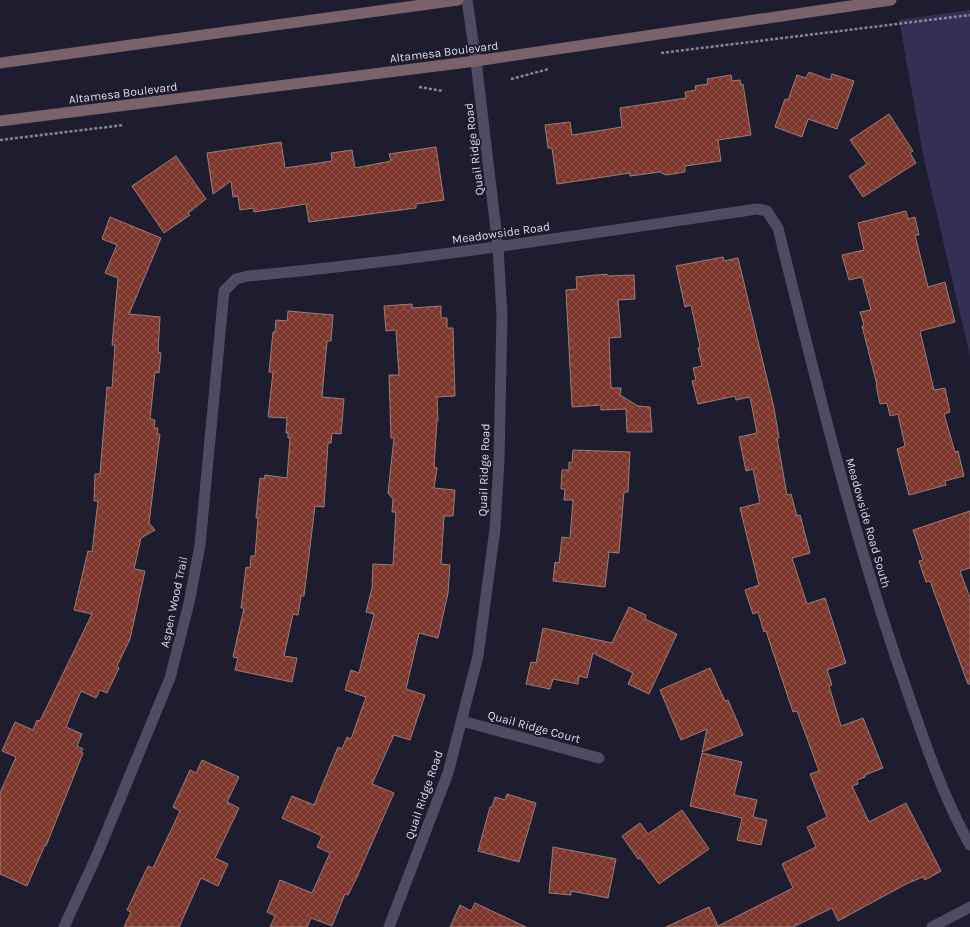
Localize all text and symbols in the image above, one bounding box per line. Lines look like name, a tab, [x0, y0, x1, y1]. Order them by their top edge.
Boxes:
street label: Altamesa Boulevard	[389, 38, 499, 66]
street label: Altamesa Boulevard	[68, 79, 178, 107]
street label: Quail Ridge Road	[461, 102, 487, 196]
street label: Meadowside Road	[451, 219, 551, 247]
street label: Quail Ridge Road	[475, 423, 493, 517]
street label: Meadowside Road South	[843, 456, 893, 590]
street label: Aspen Wood Trail	[157, 555, 191, 649]
street label: Quail Ridge Court	[486, 708, 582, 746]
street label: Quail Ridge Road	[402, 749, 446, 841]

